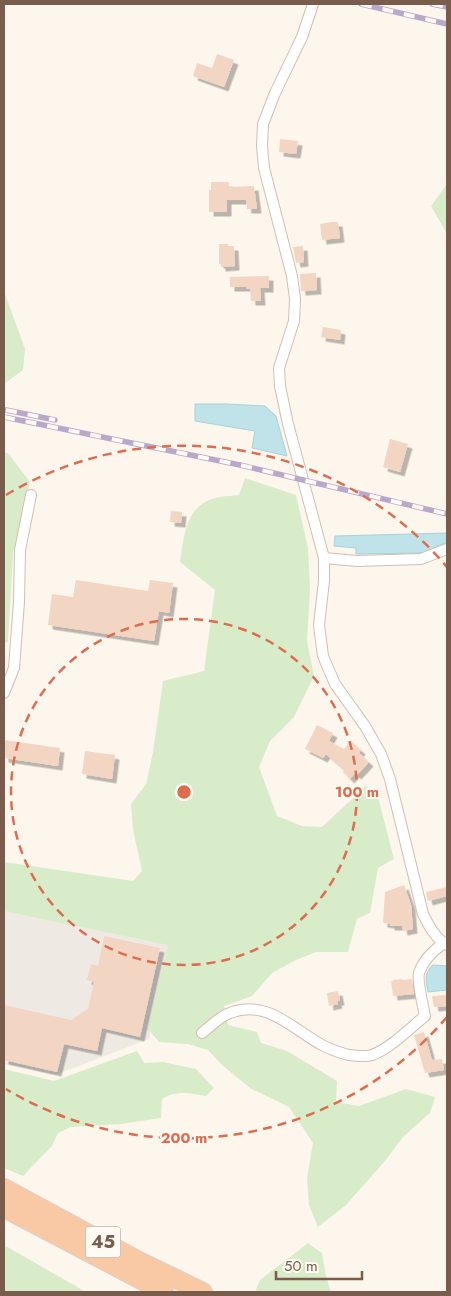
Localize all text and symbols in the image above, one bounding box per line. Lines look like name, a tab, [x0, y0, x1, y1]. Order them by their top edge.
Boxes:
text: 100 m	[335, 781, 379, 803]
centre of rings	[175, 783, 193, 801]
text: 200 m	[161, 1127, 207, 1149]
road number: 45	[86, 1226, 120, 1258]
scale bar	[276, 1248, 362, 1280]
text: 50 m	[284, 1255, 318, 1277]

